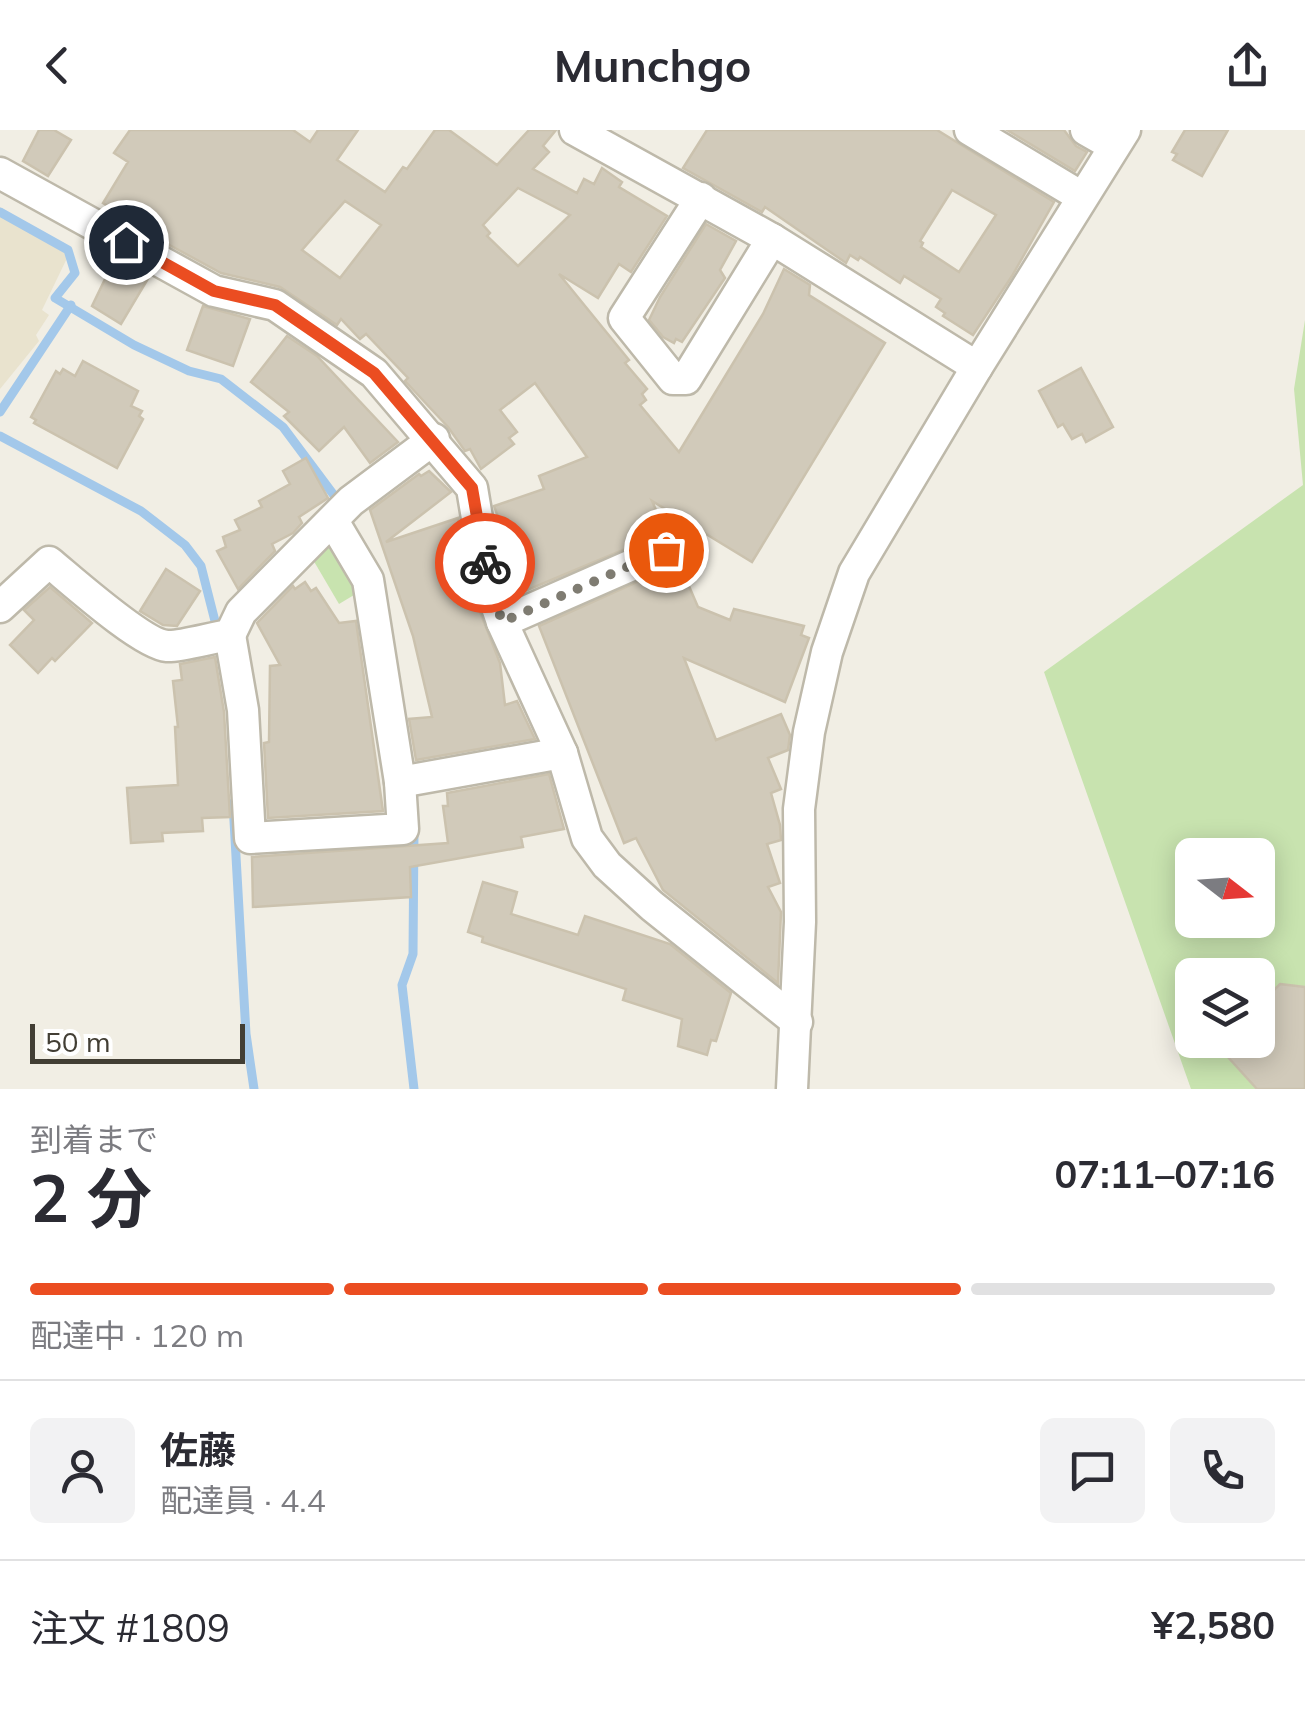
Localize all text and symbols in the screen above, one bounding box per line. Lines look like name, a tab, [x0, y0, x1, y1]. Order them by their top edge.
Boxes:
text: Munchgo	[554, 37, 751, 93]
icon: back	[30, 38, 85, 93]
icon: share	[1220, 38, 1275, 93]
pin	[84, 200, 169, 285]
icon: home	[99, 215, 154, 270]
pin	[624, 508, 709, 593]
courier	[435, 513, 535, 613]
icon: bag	[639, 523, 694, 578]
icon: bike	[458, 536, 513, 591]
north arrow	[1175, 838, 1275, 938]
map controls	[1175, 838, 1275, 1058]
button: layers	[1175, 958, 1275, 1058]
scale bar	[30, 1019, 245, 1064]
text: 50 m	[45, 1024, 111, 1059]
text: 到着まで	[30, 1119, 158, 1159]
text: 07:11–07:16	[1055, 1150, 1275, 1198]
text: 2 分	[30, 1157, 152, 1238]
text: 配達中 · 120 m	[30, 1315, 244, 1355]
button: person	[30, 1418, 135, 1523]
button: chat	[1040, 1418, 1145, 1523]
button: phone	[1170, 1418, 1275, 1523]
text: 佐藤	[160, 1426, 236, 1474]
text: 配達員 · 4.4	[160, 1480, 326, 1520]
text: ¥2,580	[1152, 1601, 1275, 1649]
text: 注文 #1809	[30, 1604, 230, 1652]

